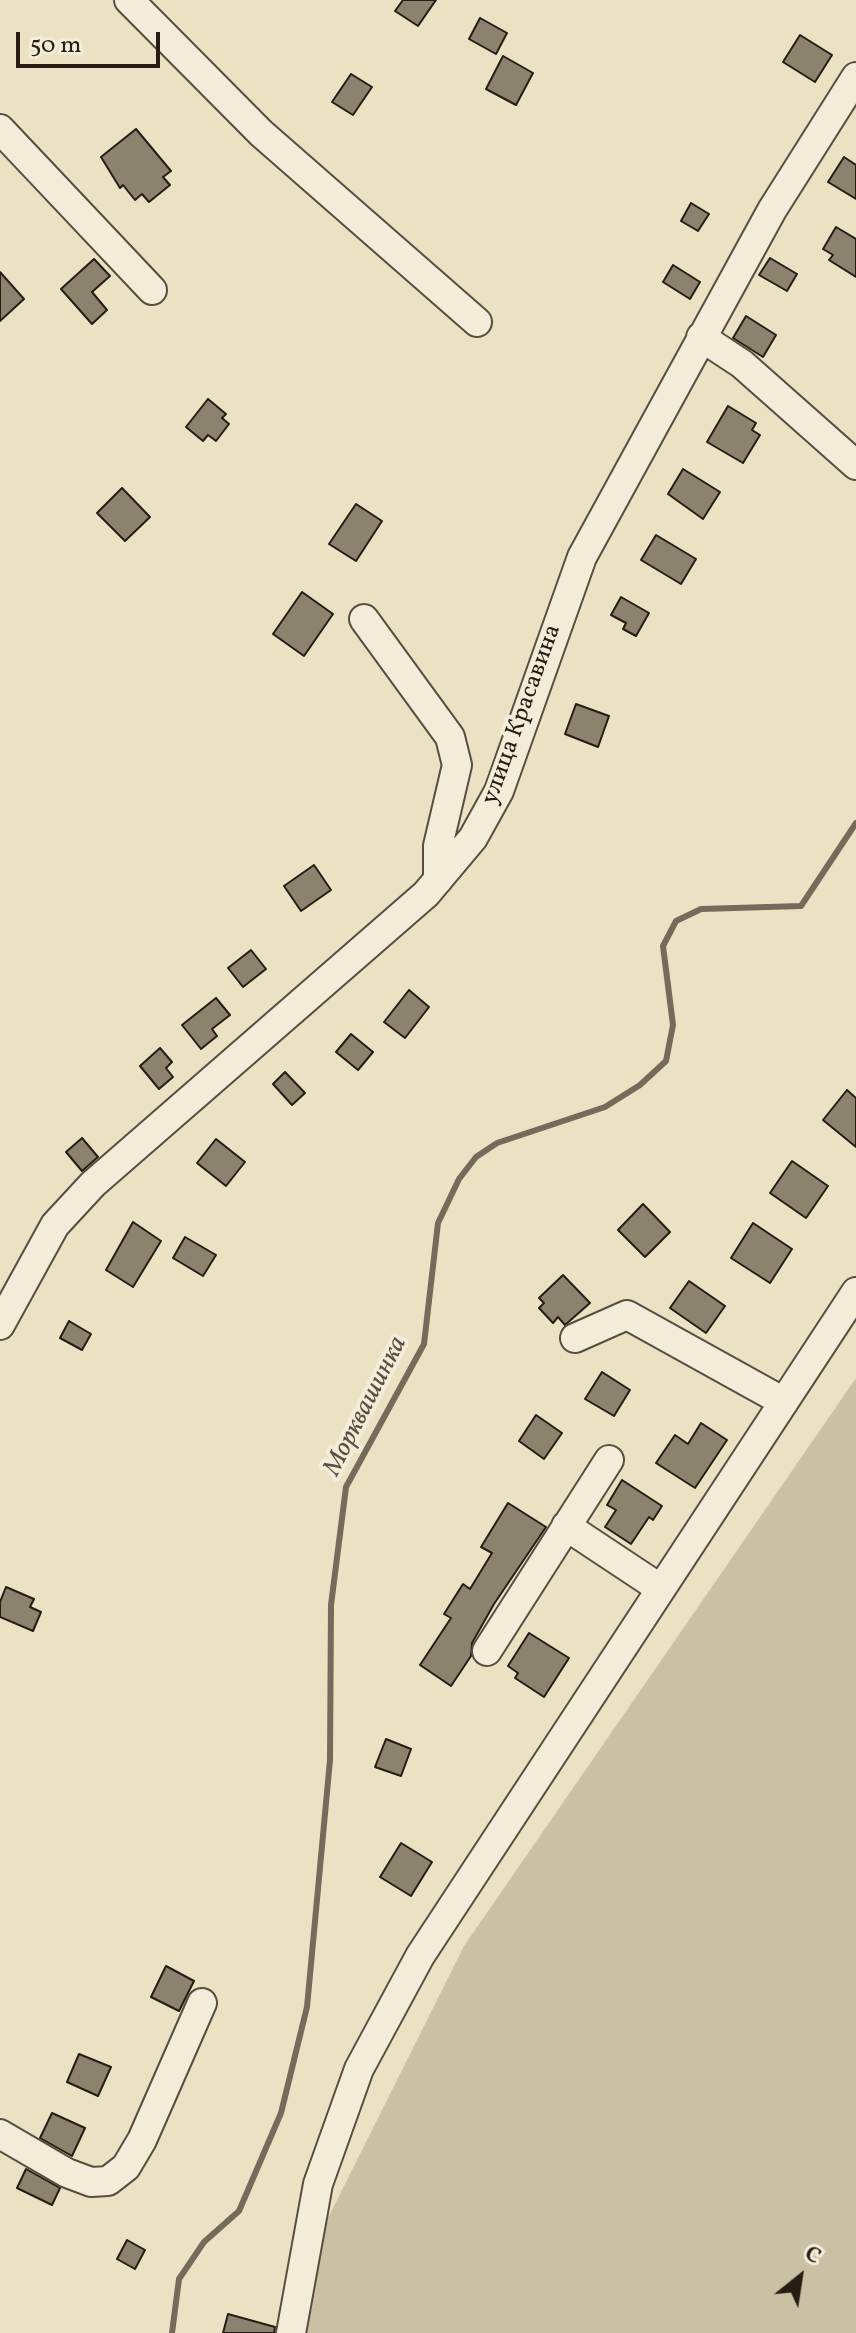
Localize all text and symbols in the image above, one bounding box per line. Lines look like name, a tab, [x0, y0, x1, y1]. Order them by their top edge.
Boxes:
scale bar	[20, 16, 164, 66]
text: 50 m	[30, 29, 82, 63]
street label: улица Красавина	[477, 621, 569, 809]
water label: Морквашинка	[319, 1332, 415, 1482]
north arrow	[760, 2237, 840, 2317]
text: С	[798, 2239, 826, 2273]

